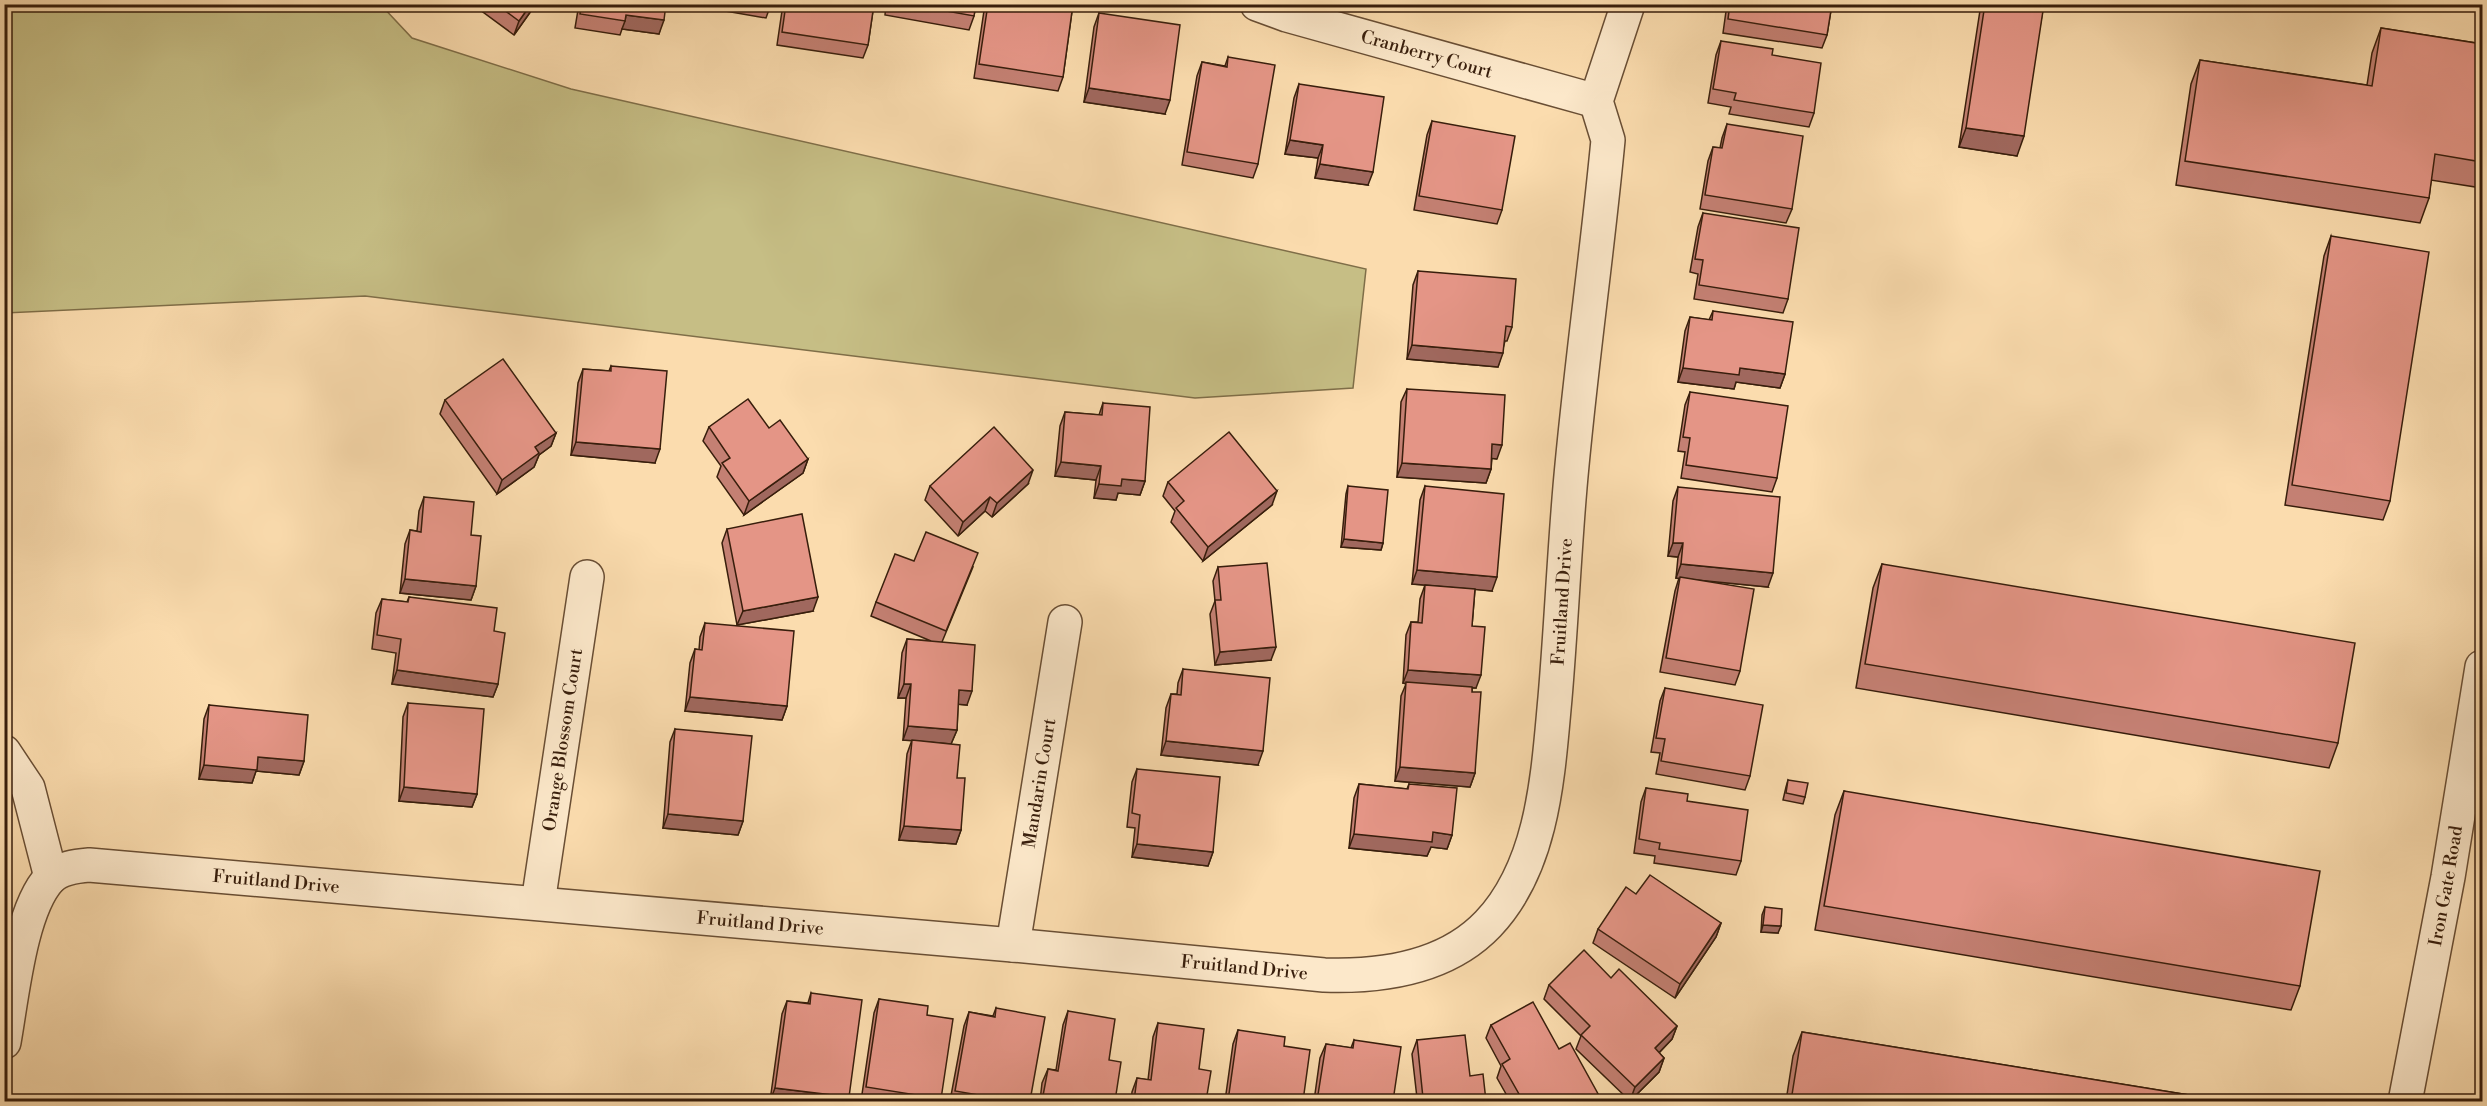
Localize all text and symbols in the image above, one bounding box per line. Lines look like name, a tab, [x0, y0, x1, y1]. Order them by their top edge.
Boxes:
street label: Cranberry Court	[1358, 25, 1496, 83]
street label: Fruitland Drive	[1546, 537, 1578, 666]
street label: Orange Blossom Court	[537, 646, 588, 833]
street label: Mandarin Court	[1017, 716, 1061, 850]
street label: Iron Gate Road	[2424, 823, 2468, 948]
street label: Fruitland Drive	[212, 864, 341, 898]
street label: Fruitland Drive	[696, 906, 825, 940]
street label: Fruitland Drive	[1180, 950, 1309, 985]

